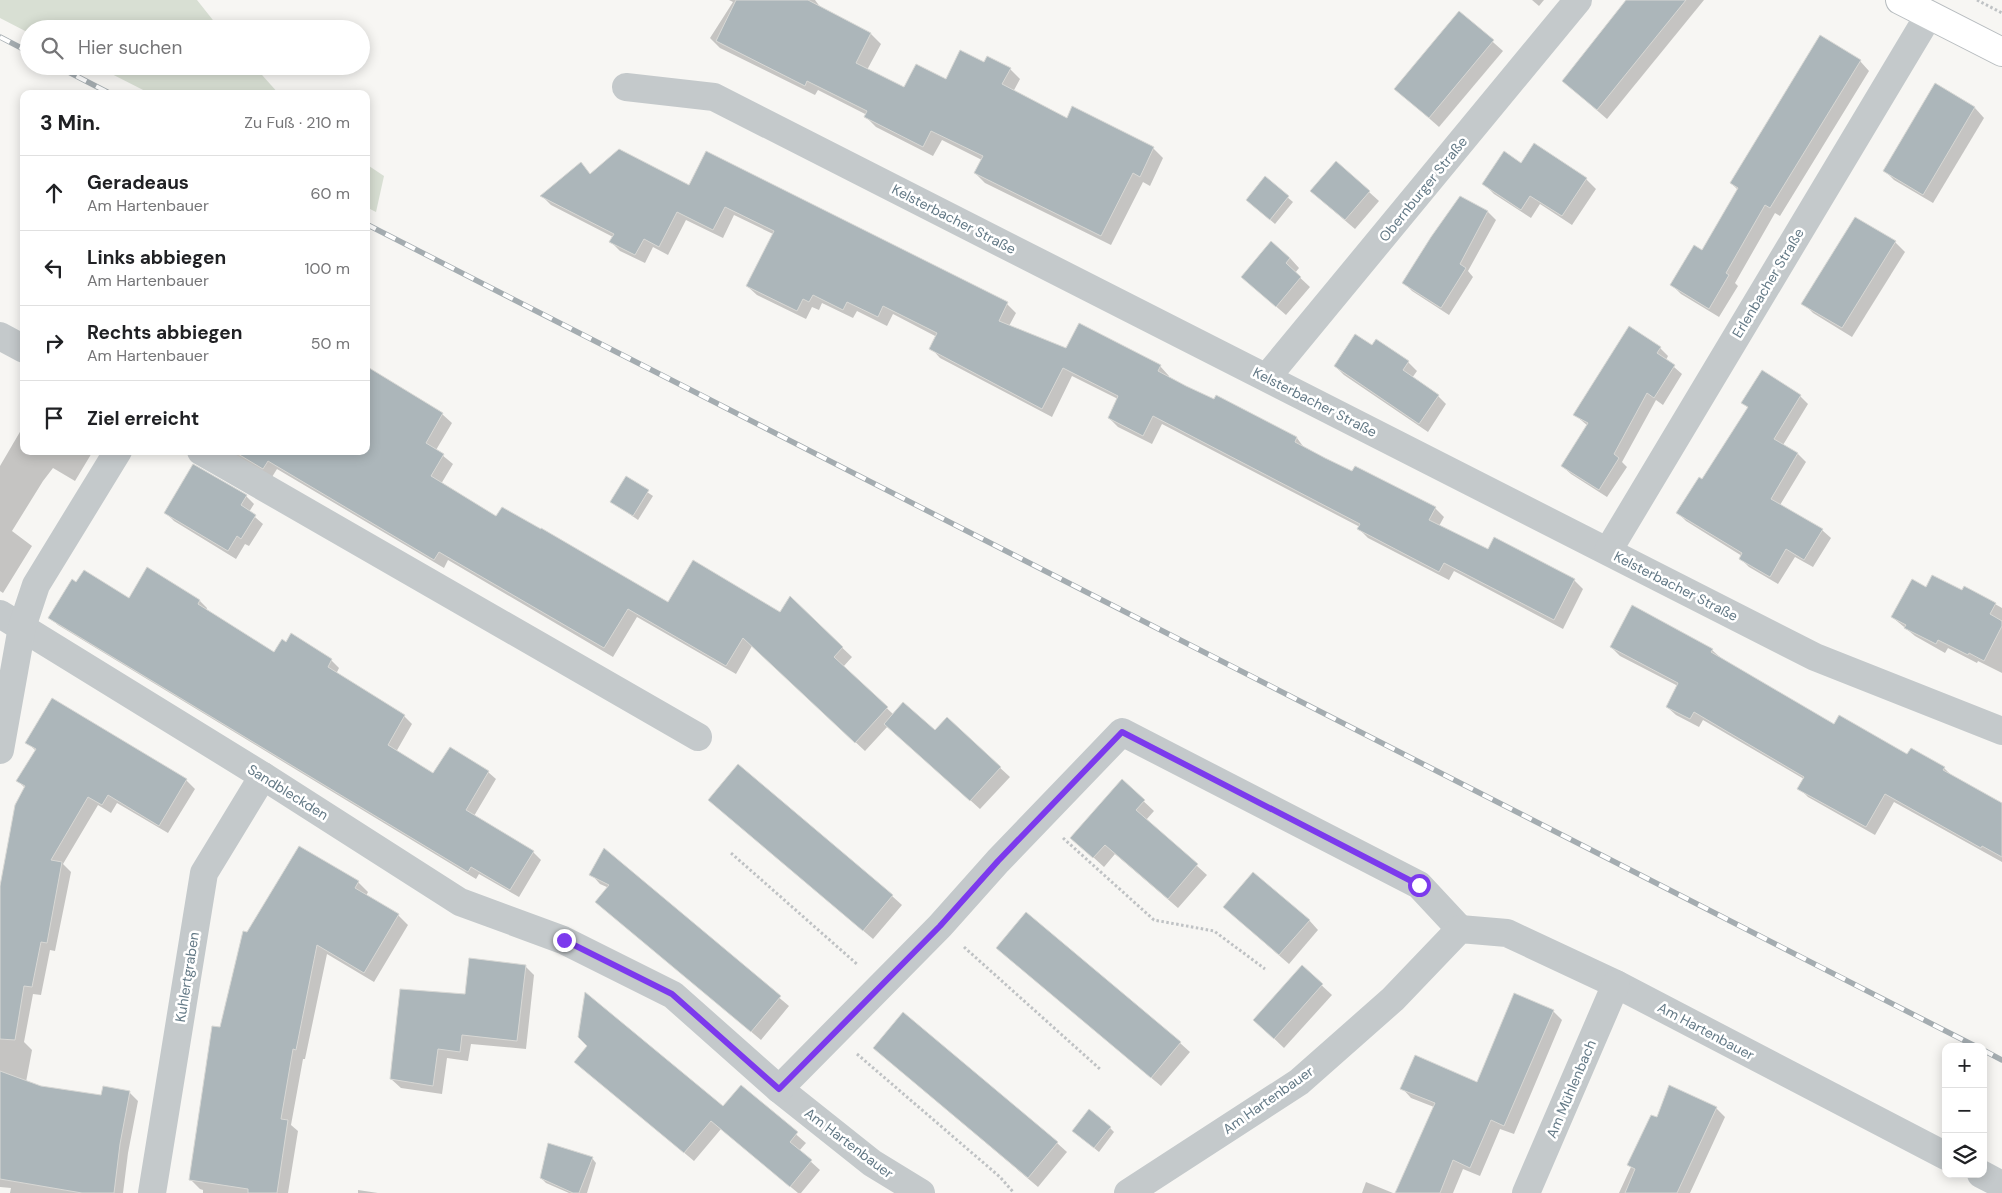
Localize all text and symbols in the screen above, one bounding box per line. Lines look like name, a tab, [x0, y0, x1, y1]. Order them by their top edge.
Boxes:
search box	[20, 20, 370, 75]
icon: search	[38, 34, 66, 62]
text: Hier suchen	[78, 35, 182, 60]
text: 3 Min.	[40, 109, 100, 137]
text: Zu Fuß · 210 m	[244, 112, 350, 133]
street label: Obernburger Straße	[1375, 133, 1471, 245]
text: Geradeaus	[87, 170, 189, 195]
icon: ahead	[40, 179, 68, 207]
street label: Kelsterbacher Straße	[889, 180, 1019, 258]
text: 60 m	[310, 183, 350, 204]
text: Am Hartenbauer	[87, 195, 209, 216]
street label: Erlenbacher Straße	[1728, 225, 1808, 341]
text: Links abbiegen	[87, 245, 226, 270]
icon: left	[40, 254, 68, 282]
text: 100 m	[305, 258, 350, 279]
text: Am Hartenbauer	[87, 270, 209, 291]
text: Rechts abbiegen	[87, 320, 242, 345]
icon: right	[40, 329, 68, 357]
text: 50 m	[311, 333, 350, 354]
text: Am Hartenbauer	[87, 345, 209, 366]
street label: Kelsterbacher Straße	[1250, 363, 1380, 441]
icon: arrive	[40, 404, 68, 432]
text: Ziel erreicht	[87, 406, 199, 431]
street label: Kelsterbacher Straße	[1611, 547, 1741, 625]
street label: Sandbleckden	[244, 760, 332, 824]
route start	[1408, 874, 1431, 897]
route end	[553, 929, 576, 952]
street label: Kuhlertgraben	[171, 931, 203, 1023]
street label: Am Hartenbauer	[1655, 998, 1757, 1064]
street label: Am Mühlenbach	[1542, 1037, 1600, 1141]
map controls	[1942, 1043, 1987, 1178]
button: +	[1942, 1043, 1987, 1088]
street label: Am Hartenbauer	[1219, 1062, 1317, 1138]
button: −	[1942, 1088, 1987, 1133]
street label: Am Hartenbauer	[801, 1104, 897, 1182]
button: layers	[1942, 1133, 1987, 1178]

